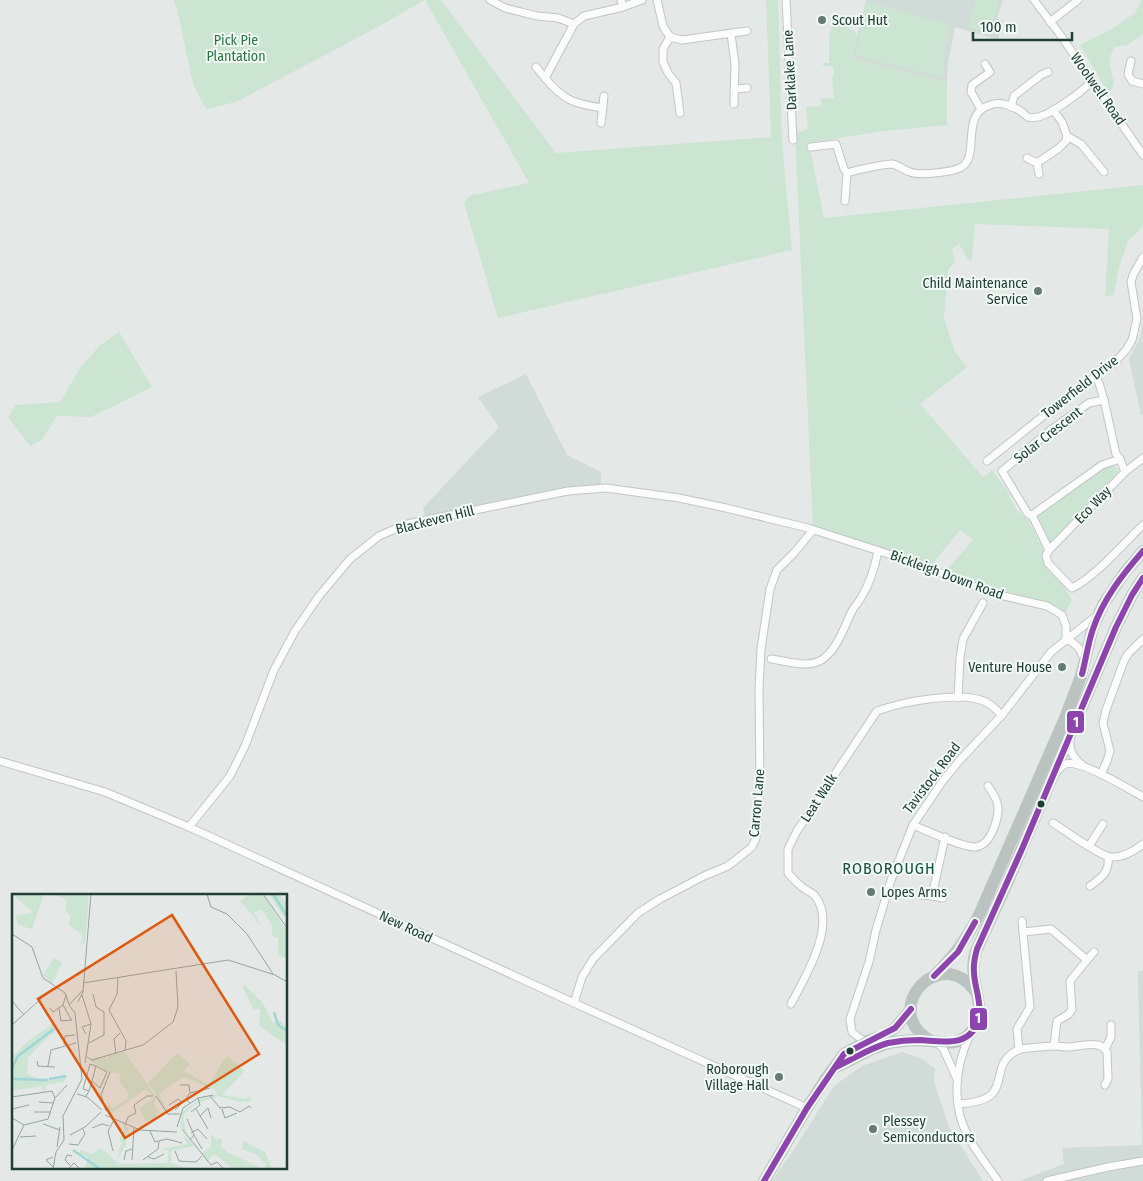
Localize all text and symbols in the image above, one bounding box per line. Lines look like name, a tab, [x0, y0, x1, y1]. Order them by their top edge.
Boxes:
scale bar	[973, 10, 1072, 42]
place label: Scout Hut	[832, 12, 888, 29]
marker: Scout Hut	[816, 14, 828, 26]
text: 100 m	[980, 18, 1017, 36]
street label: Darklake Lane	[779, 29, 801, 111]
park label: Pick Pie Plantation	[206, 32, 266, 65]
street label: Woolwell Road	[1067, 49, 1129, 129]
place label: Child Maintenance Service	[922, 275, 1028, 308]
marker: Child Maintenance Service	[1032, 285, 1044, 297]
street label: Towerfield Drive	[1038, 352, 1122, 422]
street label: Solar Crescent	[1011, 403, 1086, 467]
street label: Eco Way	[1071, 482, 1115, 527]
street label: Blackeven Hill	[394, 502, 476, 538]
street label: Bickleigh Down Road	[888, 547, 1006, 603]
place label: Venture House	[968, 659, 1052, 676]
marker: Venture House	[1056, 661, 1068, 673]
line badge: 1	[1066, 710, 1085, 734]
text: 1	[1073, 714, 1079, 731]
street label: Tavistock Road	[900, 739, 964, 817]
street label: Carron Lane	[746, 768, 768, 838]
street label: Leat Walk	[797, 770, 841, 825]
unlabelled marker	[1036, 799, 1046, 809]
district label: ROBOROUGH	[842, 859, 936, 878]
place label: Lopes Arms	[881, 884, 947, 901]
marker: Lopes Arms	[865, 886, 877, 898]
inset map	[12, 894, 288, 1168]
street label: New Road	[377, 907, 435, 947]
line badge: 1	[969, 1007, 988, 1031]
text: 1	[975, 1010, 981, 1027]
unlabelled marker	[845, 1046, 855, 1056]
place label: Roborough Village Hall	[705, 1061, 769, 1094]
marker: Roborough Village Hall	[773, 1071, 785, 1083]
place label: Plessey Semiconductors	[883, 1113, 975, 1146]
marker: Plessey Semiconductors	[867, 1123, 879, 1135]

